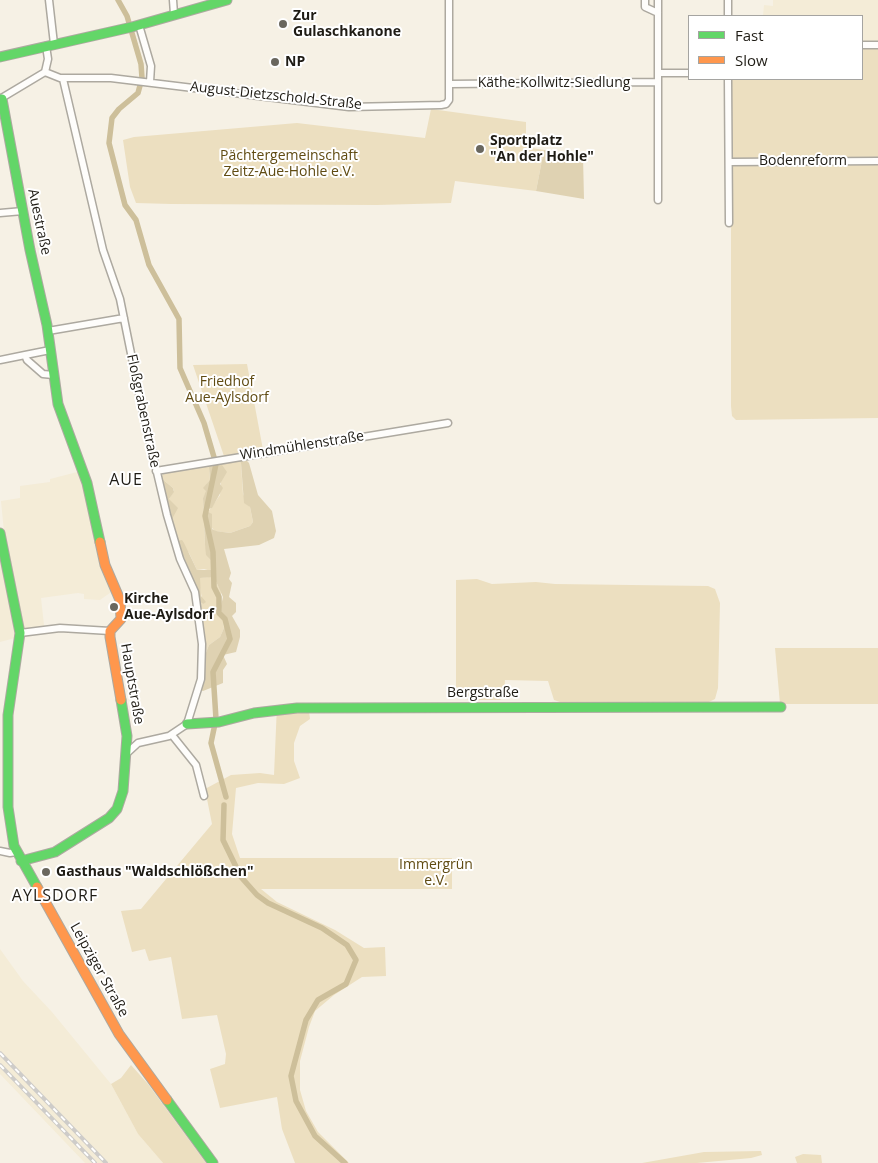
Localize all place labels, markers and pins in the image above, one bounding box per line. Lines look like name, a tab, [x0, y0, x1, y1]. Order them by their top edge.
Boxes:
place label: Zur Gulaschkanone	[293, 8, 401, 40]
marker: Zur Gulaschkanone	[277, 18, 289, 30]
place label: NP	[285, 54, 305, 70]
marker: NP	[269, 56, 281, 68]
place label: Sportplatz "An der Hohle"	[490, 133, 594, 166]
marker: Sportplatz "An der Hohle"	[474, 143, 486, 155]
place label: Kirche Aue-Aylsdorf	[124, 591, 214, 624]
marker: Kirche Aue-Aylsdorf	[108, 601, 120, 613]
place label: Gasthaus "Waldschlößchen"	[56, 864, 254, 880]
marker: Gasthaus "Waldschlößchen"	[40, 866, 52, 878]

